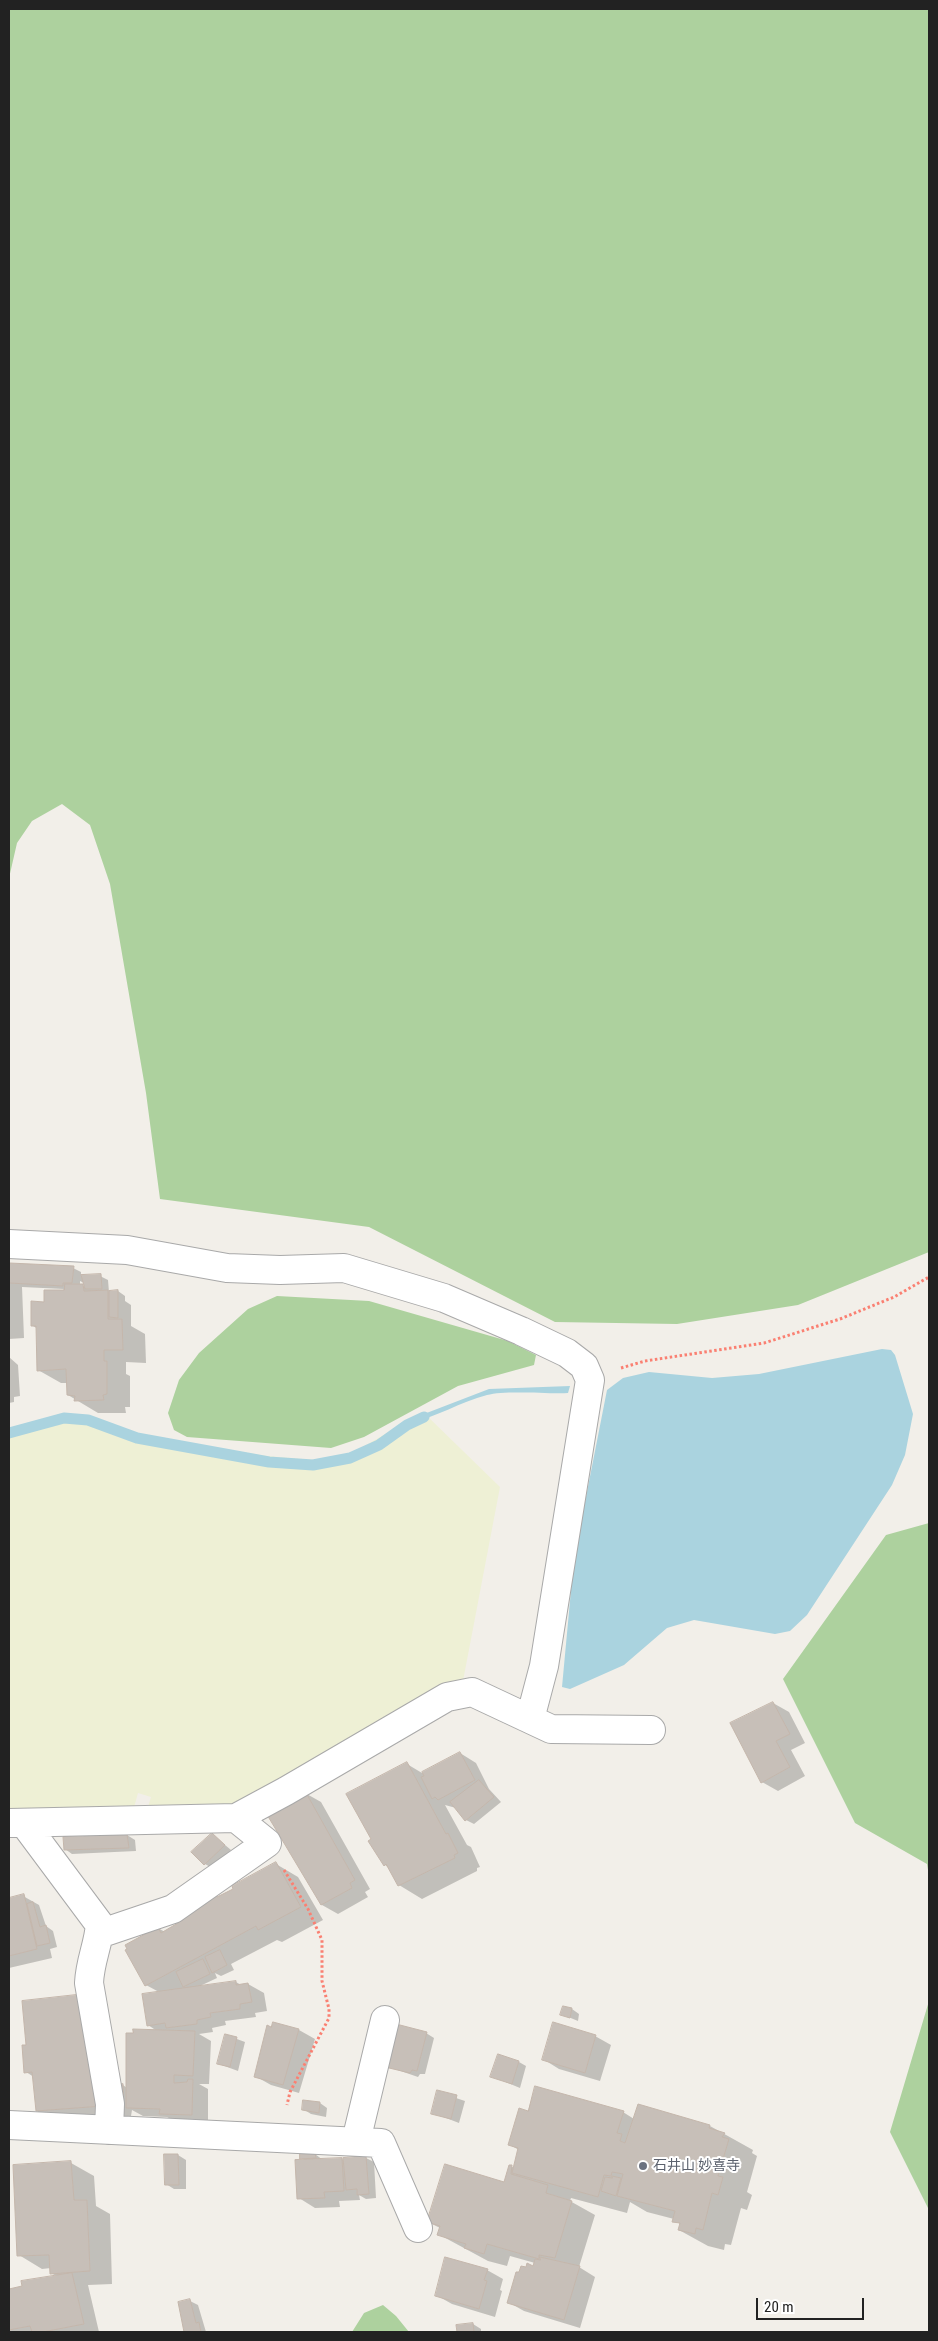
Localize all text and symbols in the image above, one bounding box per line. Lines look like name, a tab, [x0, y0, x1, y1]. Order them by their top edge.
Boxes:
place label: 石井山 妙喜寺	[653, 2158, 740, 2174]
marker: 石井山 妙喜寺	[637, 2160, 649, 2172]
scale bar	[758, 2288, 866, 2320]
text: 20 m	[764, 2298, 794, 2316]

